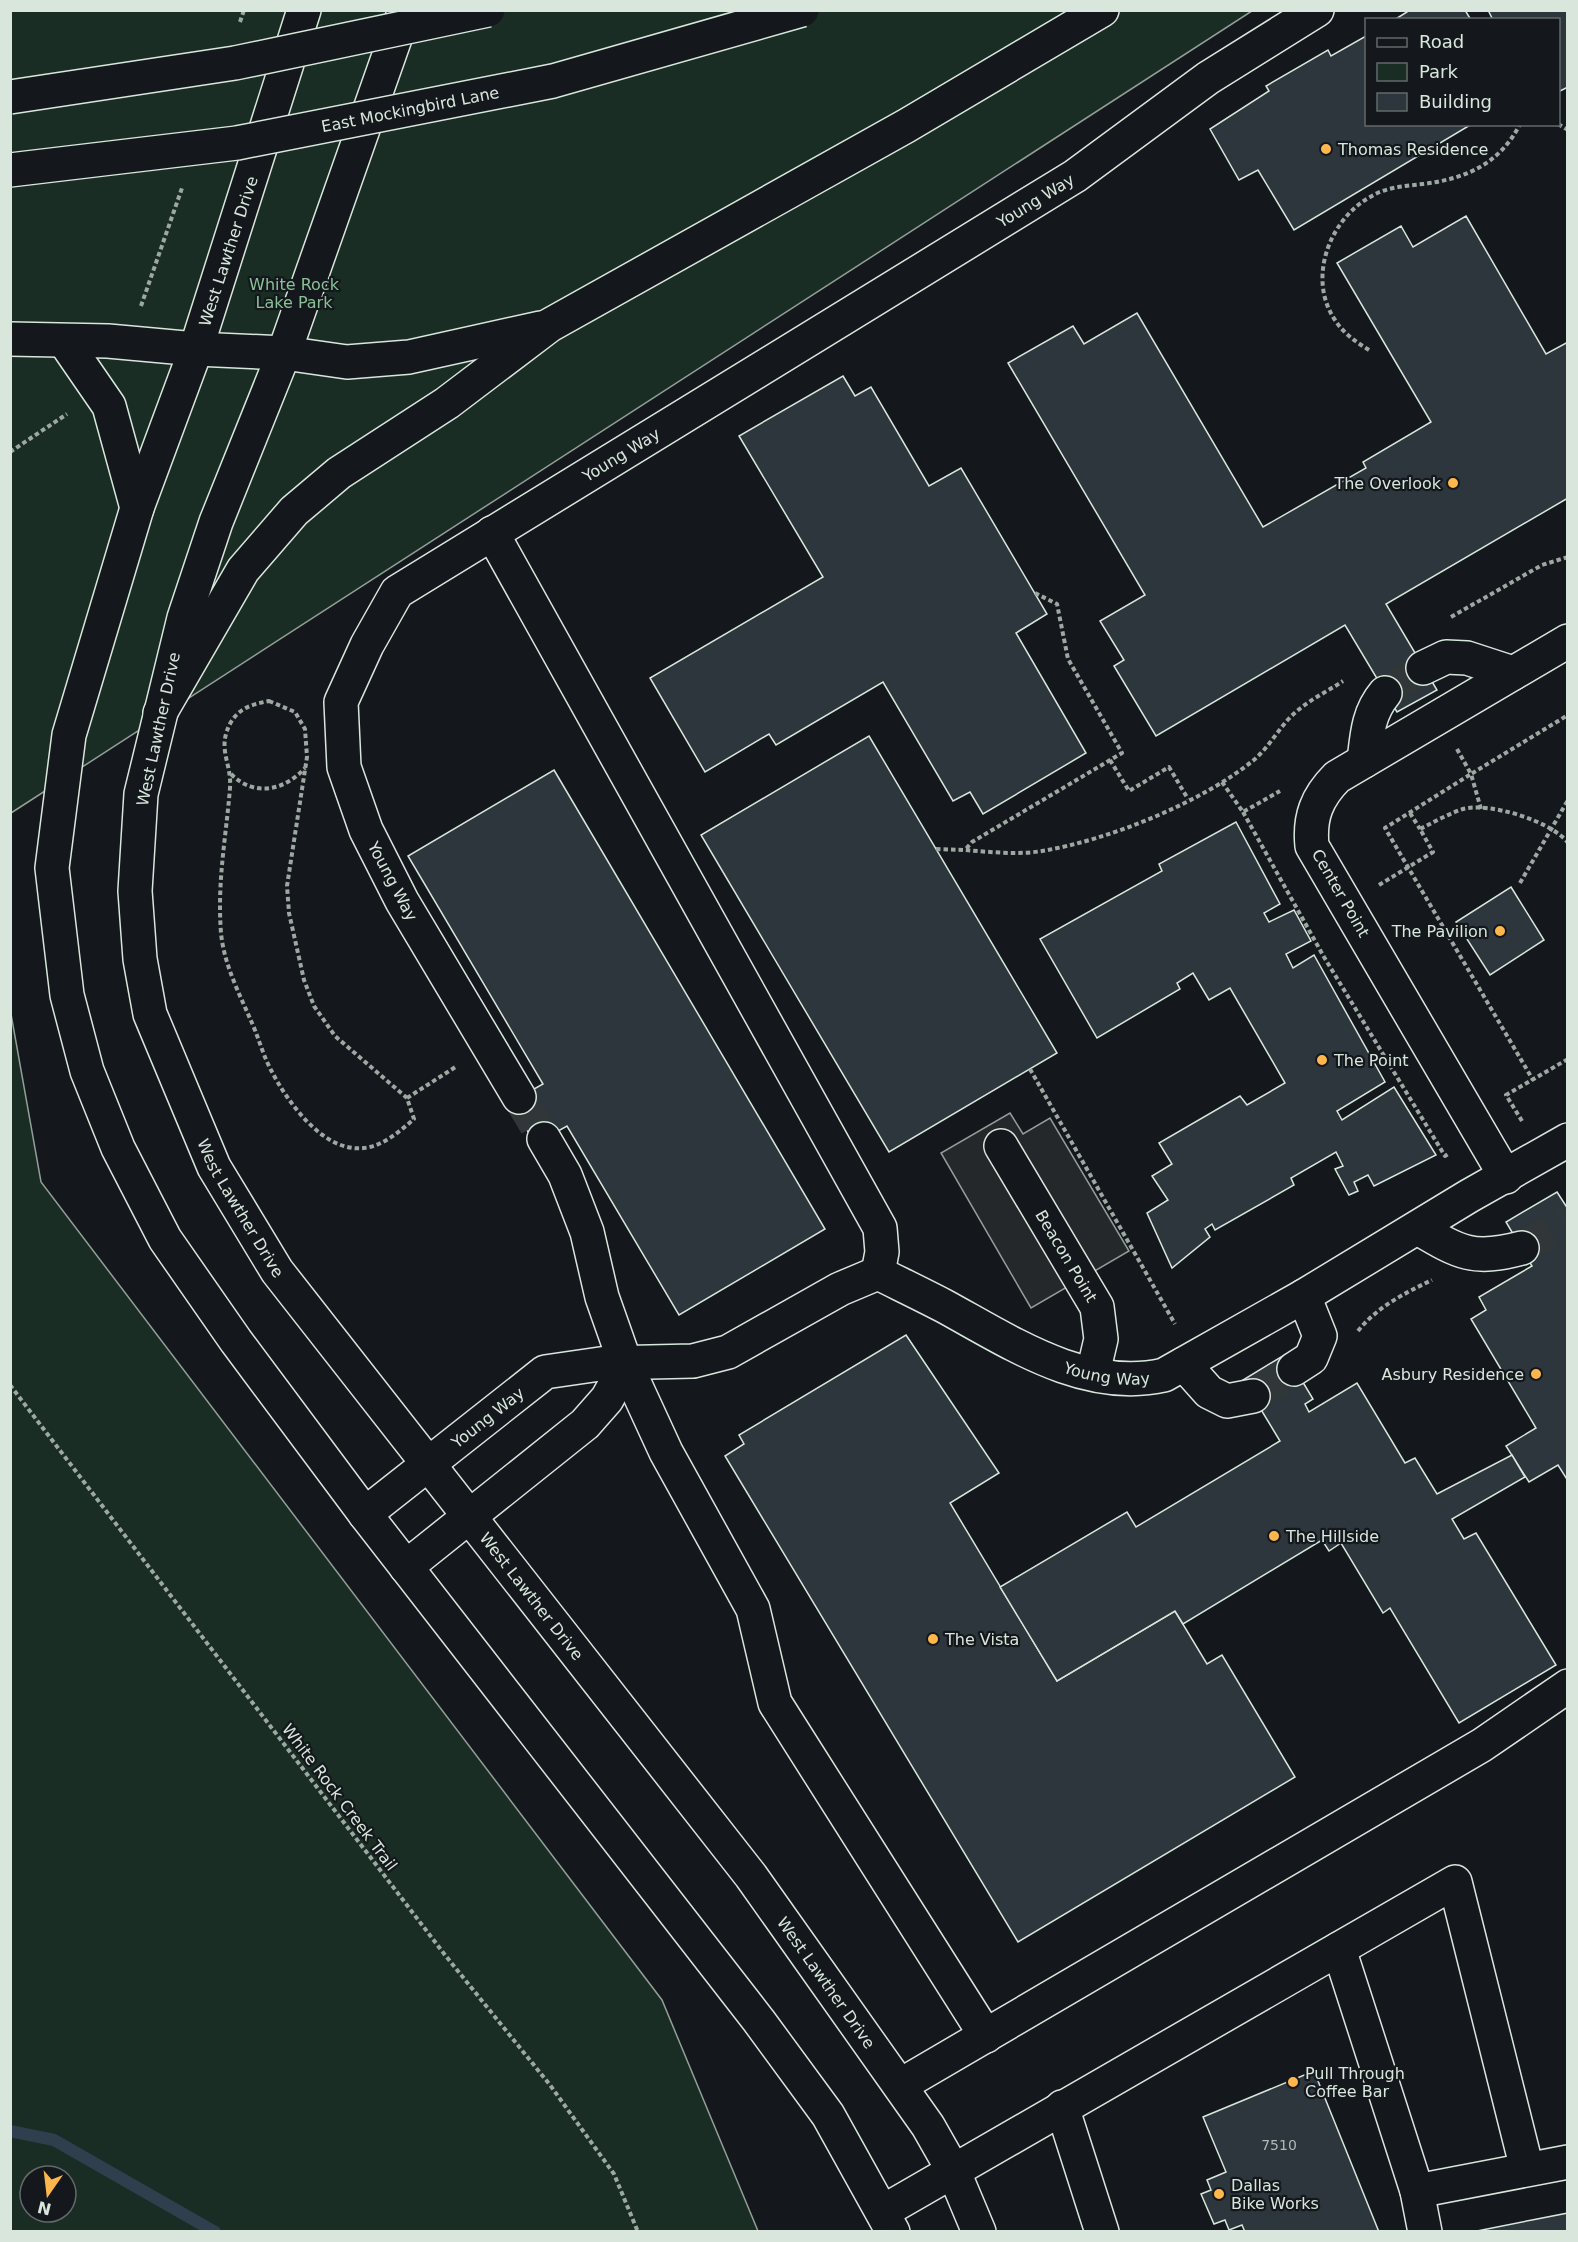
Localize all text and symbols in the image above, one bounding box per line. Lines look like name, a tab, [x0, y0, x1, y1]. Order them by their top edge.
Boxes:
legend	[1365, 18, 1560, 126]
text: Road	[1419, 31, 1464, 52]
text: Park	[1419, 61, 1458, 82]
street label: East Mockingbird Lane	[320, 83, 501, 136]
text: Building	[1419, 91, 1492, 112]
place label: Thomas Residence	[1337, 140, 1488, 159]
marker: Thomas Residence	[1319, 142, 1333, 156]
street label: Young Way	[993, 170, 1078, 232]
street label: West Lawther Drive	[195, 174, 262, 329]
park label: White Rock Lake Park	[249, 275, 340, 312]
street label: Young Way	[578, 424, 663, 486]
place label: The Overlook	[1333, 474, 1442, 493]
marker: The Overlook	[1446, 476, 1460, 490]
street label: West Lawther Drive	[133, 650, 184, 808]
street label: Young Way	[363, 837, 421, 924]
street label: Center Point	[1308, 846, 1373, 941]
place label: The Pavilion	[1391, 922, 1488, 941]
marker: The Pavilion	[1493, 924, 1507, 938]
place label: The Point	[1333, 1051, 1409, 1070]
marker: The Point	[1315, 1053, 1329, 1067]
street label: West Lawther Drive	[193, 1136, 287, 1281]
street label: Beacon Point	[1031, 1207, 1101, 1306]
street label: Young Way	[1060, 1358, 1151, 1389]
place label: Asbury Residence	[1381, 1365, 1524, 1384]
marker: Asbury Residence	[1529, 1367, 1543, 1381]
street label: Young Way	[447, 1383, 528, 1453]
place label: The Hillside	[1285, 1527, 1379, 1546]
street label: West Lawther Drive	[475, 1529, 587, 1664]
marker: The Hillside	[1267, 1529, 1281, 1543]
place label: The Vista	[944, 1630, 1019, 1649]
marker: The Vista	[926, 1632, 940, 1646]
street label: White Rock Creek Trail	[278, 1720, 401, 1875]
street label: West Lawther Drive	[773, 1913, 879, 2052]
place label: Pull Through Coffee Bar	[1305, 2064, 1405, 2101]
marker: Pull Through Coffee Bar	[1286, 2075, 1300, 2089]
house number: 7510	[1261, 2137, 1297, 2153]
north arrow	[18, 2164, 78, 2224]
place label: Dallas Bike Works	[1231, 2176, 1319, 2213]
marker: Dallas Bike Works	[1212, 2187, 1226, 2201]
text: N	[36, 2197, 53, 2219]

